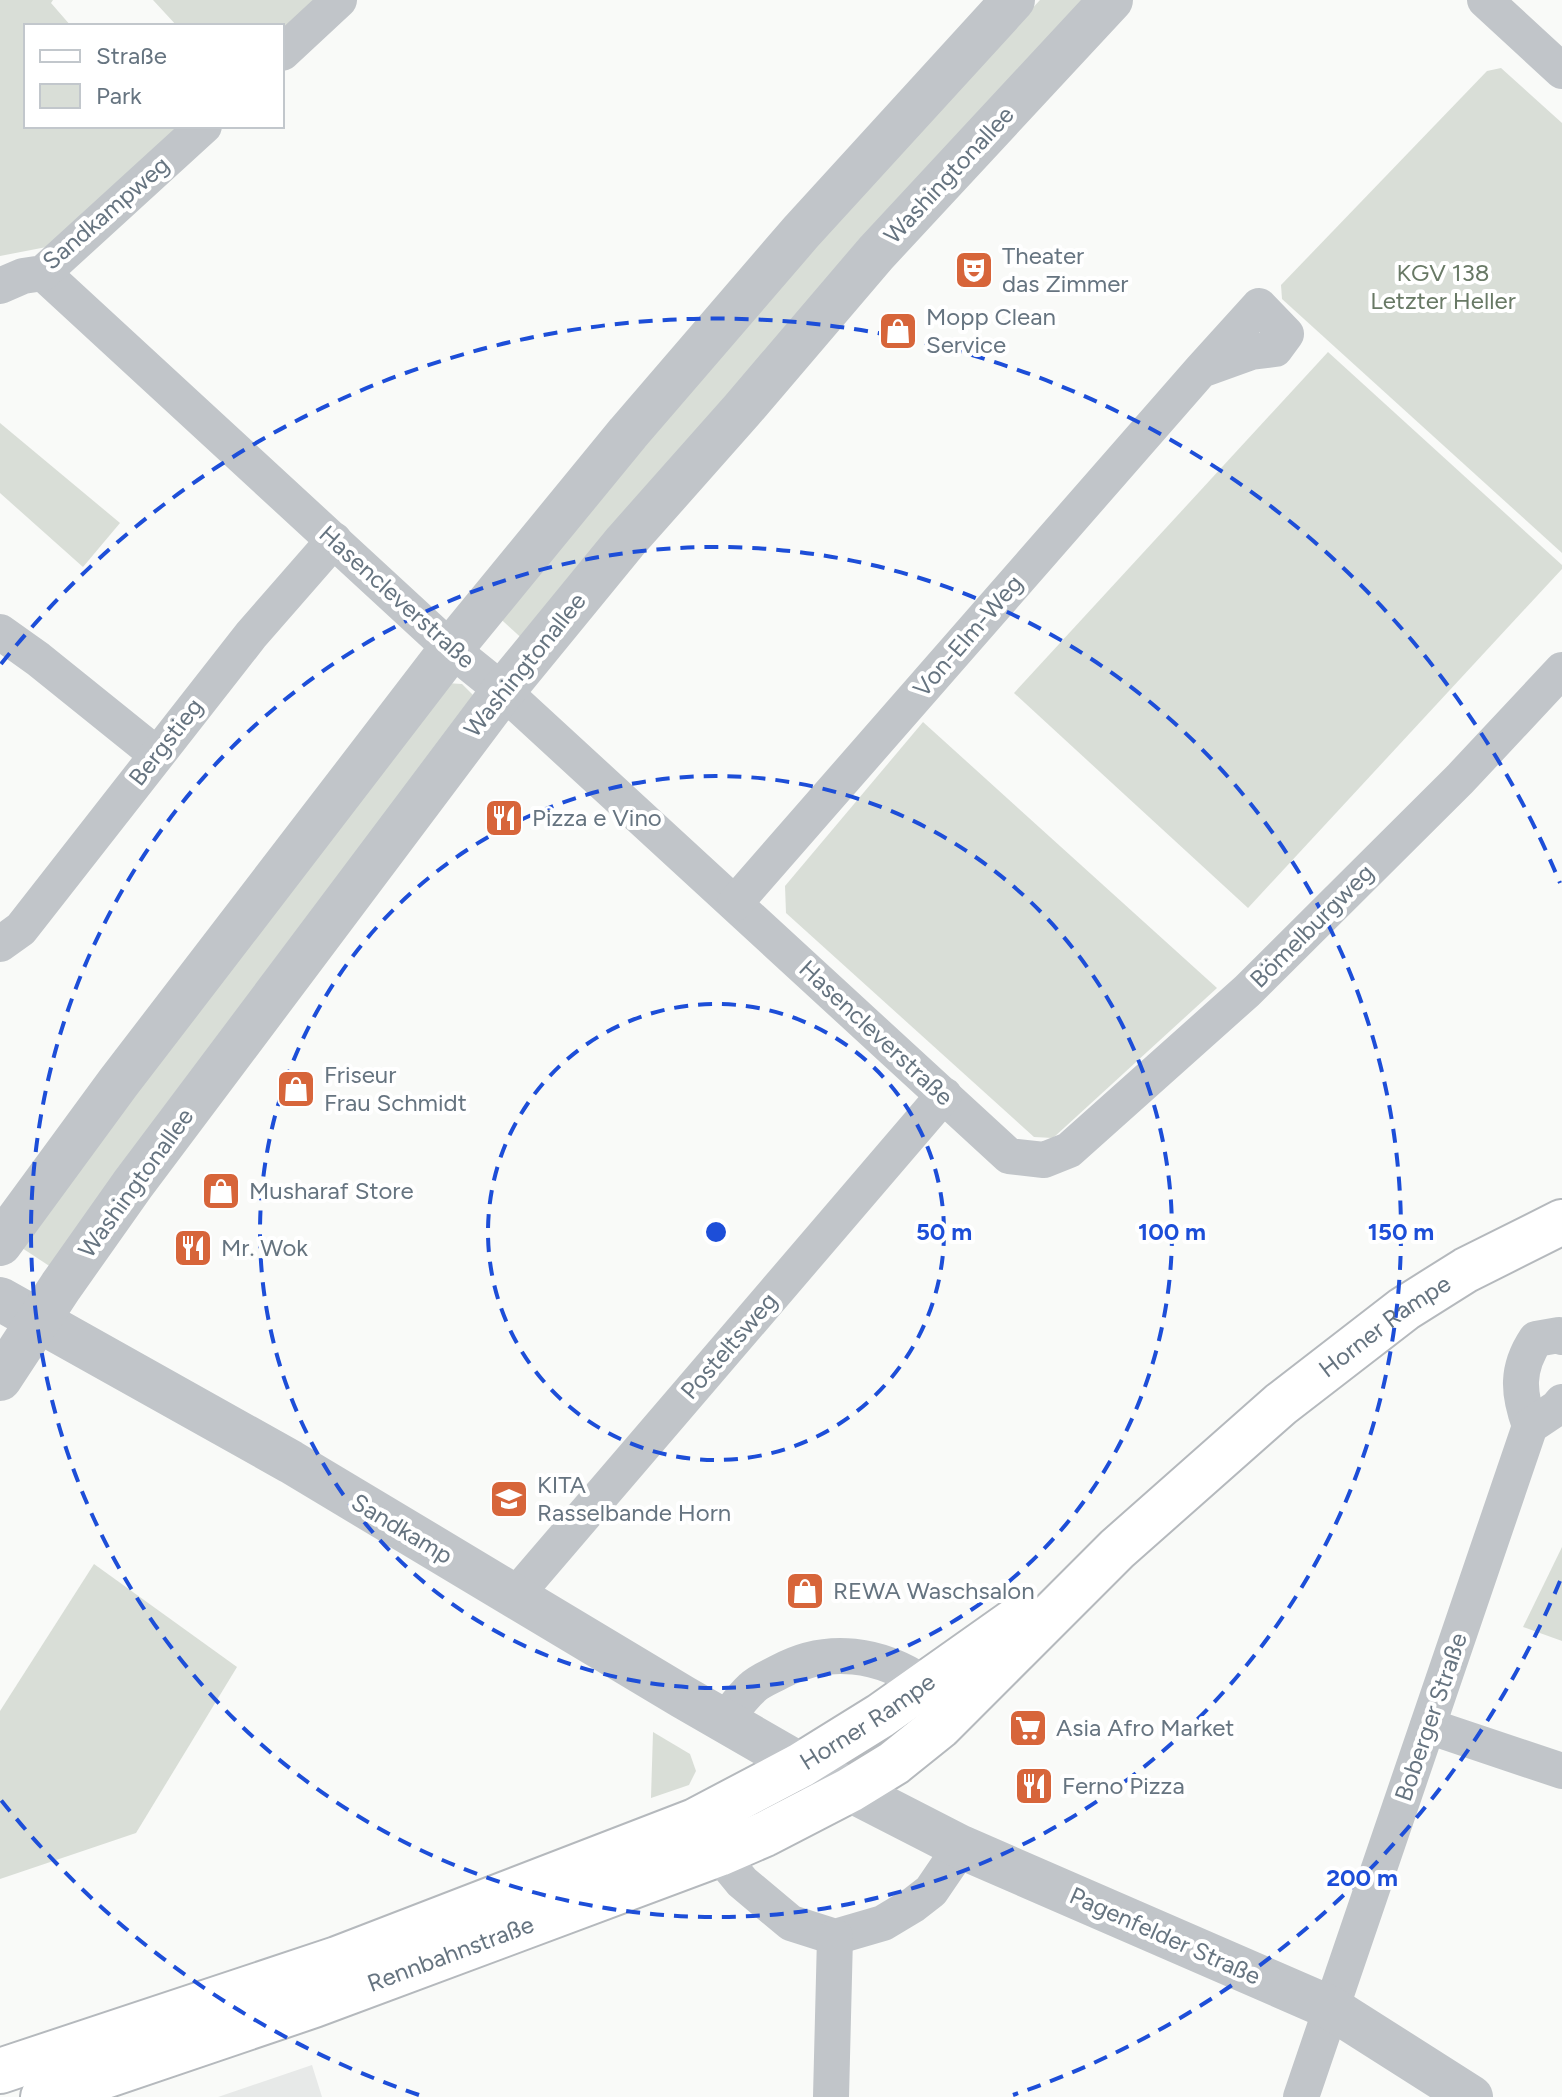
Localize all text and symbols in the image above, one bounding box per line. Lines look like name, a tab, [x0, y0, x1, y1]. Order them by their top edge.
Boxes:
legend	[24, 24, 284, 128]
text: Straße	[96, 41, 167, 70]
text: Park	[96, 81, 142, 110]
street label: Washingtonallee	[878, 100, 1020, 249]
street label: Sandkampweg	[37, 150, 175, 275]
place label: Theater das Zimmer	[1002, 241, 1128, 298]
theatre icon: Theater das Zimmer	[953, 249, 995, 291]
park label: KGV 138 Letzter Heller	[1370, 258, 1516, 315]
place label: Mopp Clean Service	[926, 302, 1056, 359]
shop icon: Mopp Clean Service	[877, 310, 919, 352]
street label: Hasencleverstraße	[313, 519, 481, 674]
street label: Von-Elm-Weg	[907, 569, 1028, 703]
street label: Washingtonallee	[458, 587, 592, 743]
street label: Bergstieg	[122, 692, 209, 791]
restaurant icon: Pizza e Vino	[483, 797, 525, 839]
place label: Pizza e Vino	[532, 803, 662, 832]
street label: Bömelburgweg	[1244, 858, 1379, 993]
street label: Hasencleverstraße	[793, 954, 959, 1111]
place label: Friseur Frau Schmidt	[324, 1060, 467, 1117]
shop icon: Friseur Frau Schmidt	[275, 1068, 317, 1110]
street label: Washingtonallee	[72, 1102, 199, 1263]
shop icon: Musharaf Store	[200, 1170, 242, 1212]
place label: Musharaf Store	[249, 1176, 414, 1205]
text: 50 m	[916, 1217, 972, 1246]
text: 100 m	[1138, 1217, 1206, 1246]
text: 150 m	[1368, 1217, 1434, 1246]
centre of rings	[702, 1218, 730, 1246]
restaurant icon: Mr. Wok	[172, 1227, 214, 1269]
place label: Mr. Wok	[221, 1233, 308, 1262]
street label: Horner Rampe	[1313, 1268, 1456, 1383]
street label: Posteltsweg	[674, 1286, 783, 1405]
place label: KITA Rasselbande Horn	[537, 1470, 731, 1527]
school or university icon: KITA Rasselbande Horn	[488, 1478, 530, 1520]
street label: Sandkamp	[347, 1487, 458, 1570]
shop icon: REWA Waschsalon	[784, 1570, 826, 1612]
place label: REWA Waschsalon	[833, 1576, 1035, 1605]
street label: Boberger Straße	[1388, 1629, 1473, 1805]
street label: Horner Rampe	[794, 1667, 940, 1776]
supermarket icon: Asia Afro Market	[1007, 1707, 1049, 1749]
place label: Asia Afro Market	[1056, 1713, 1234, 1742]
restaurant icon: Ferno Pizza	[1013, 1765, 1055, 1807]
place label: Ferno Pizza	[1062, 1771, 1185, 1800]
text: 200 m	[1326, 1863, 1398, 1892]
street label: Pagenfelder Straße	[1065, 1880, 1265, 1991]
street label: Rennbahnstraße	[363, 1909, 538, 1998]

